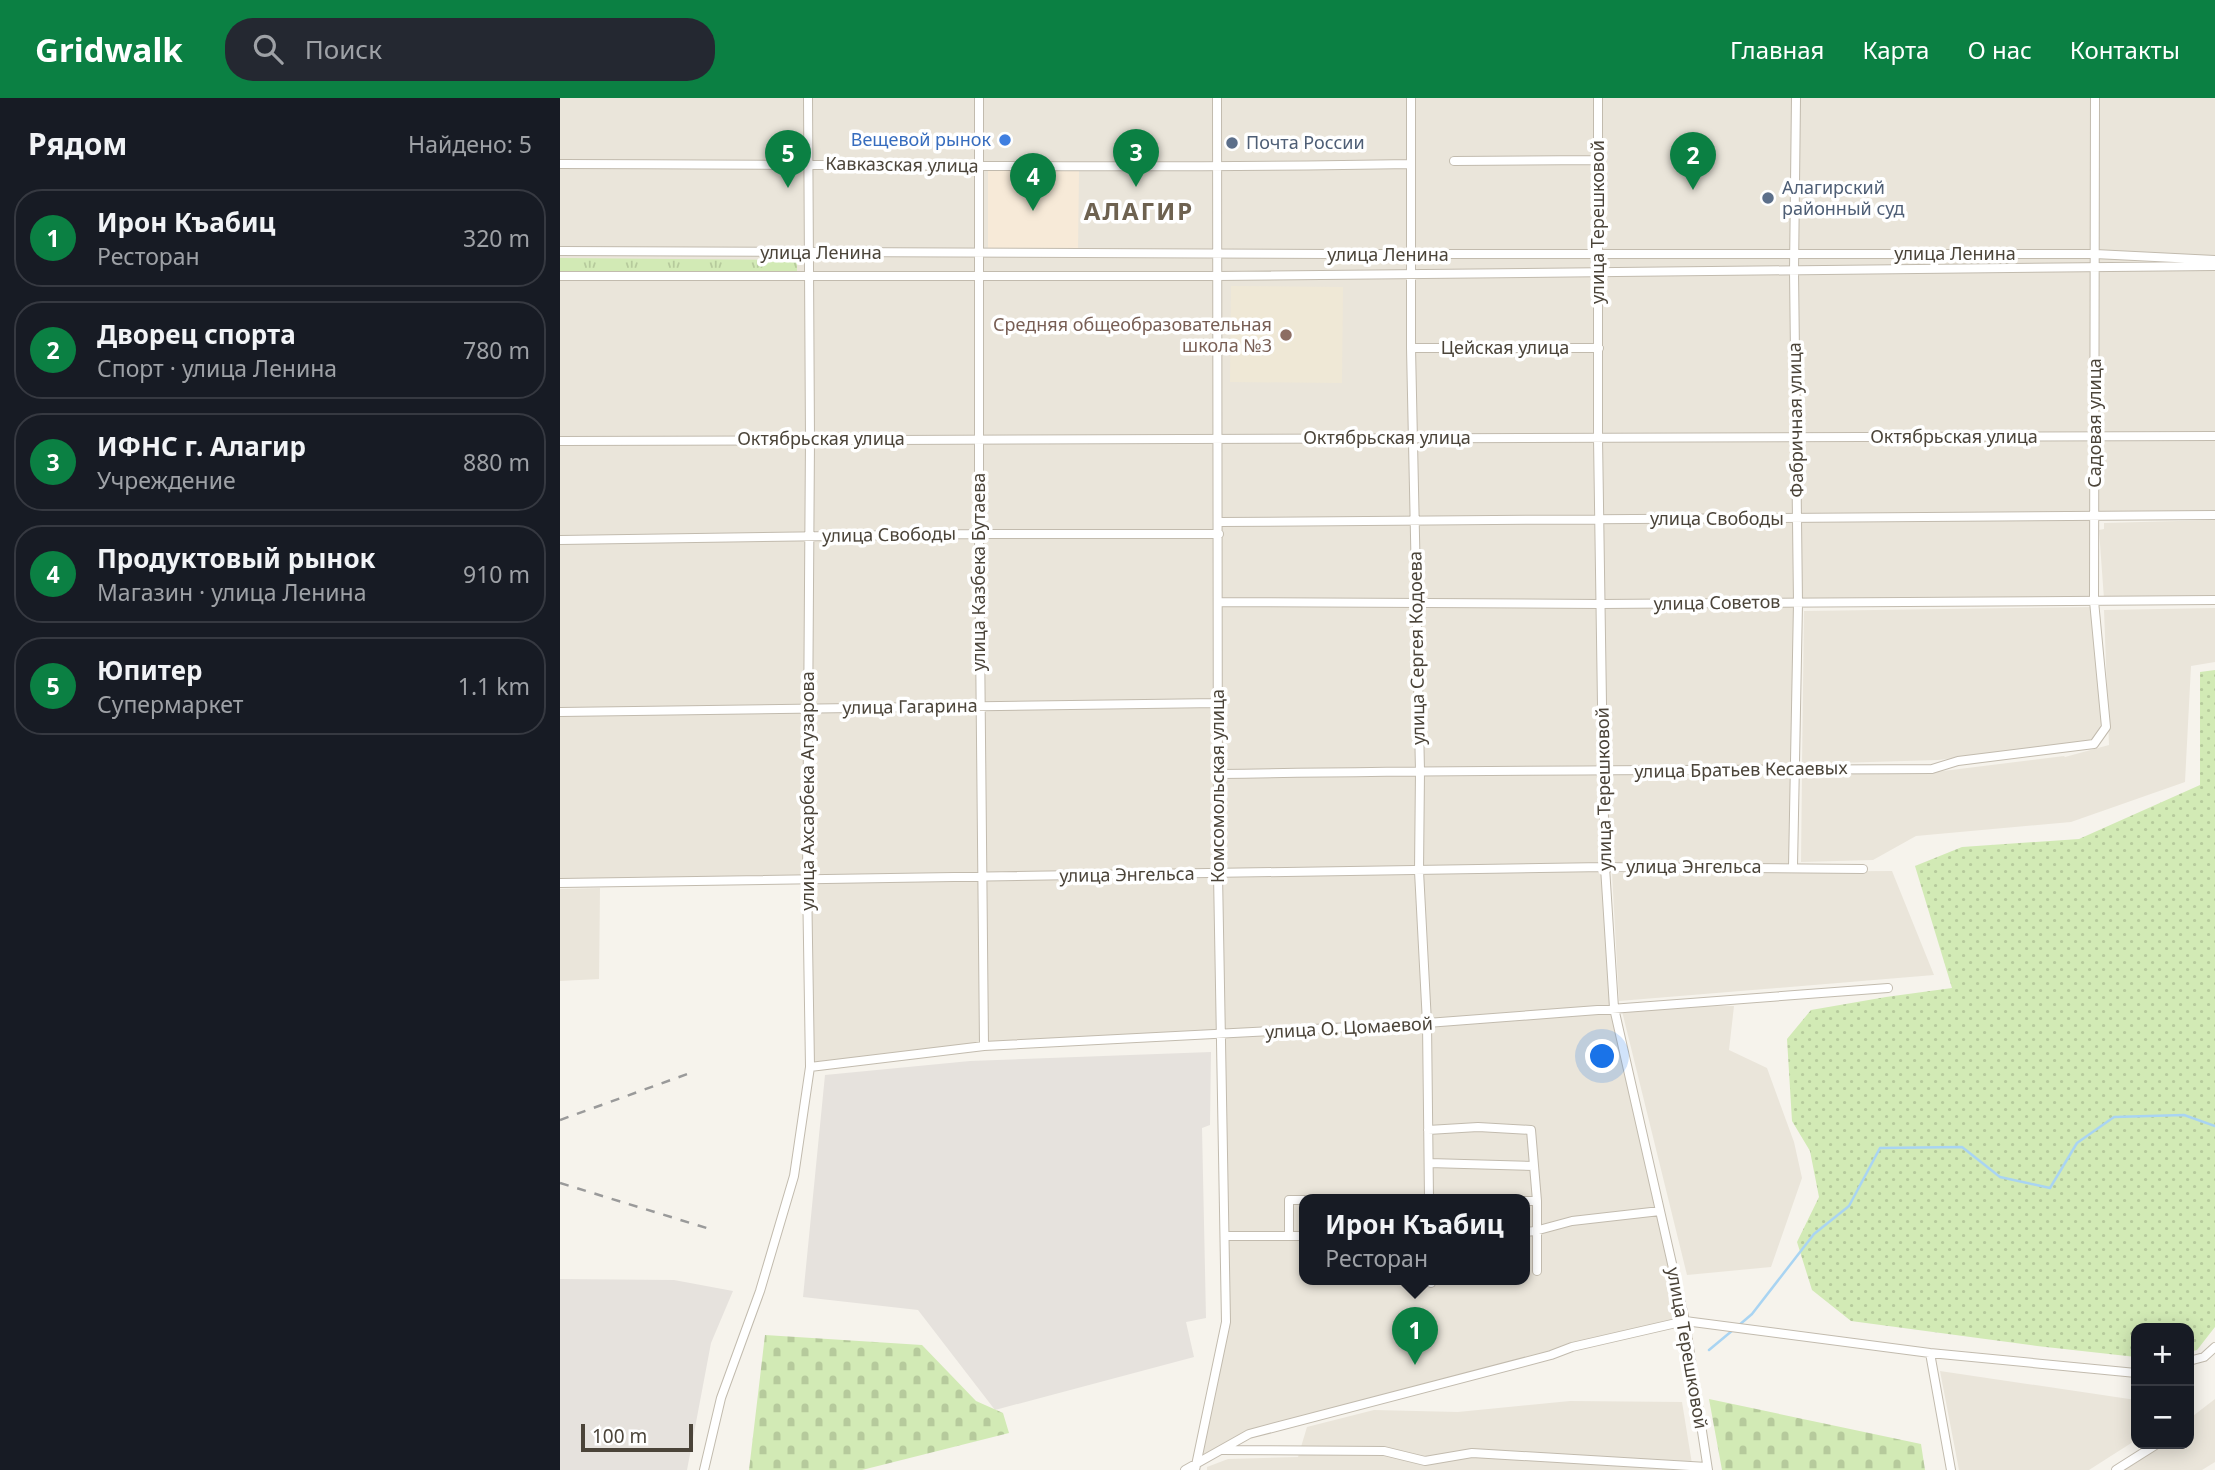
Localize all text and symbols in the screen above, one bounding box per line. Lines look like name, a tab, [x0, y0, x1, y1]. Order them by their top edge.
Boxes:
search box	[225, 18, 715, 81]
text: Gridwalk	[35, 27, 183, 72]
icon: search	[249, 30, 287, 68]
text: Поиск	[305, 31, 382, 67]
text: Главная	[1730, 33, 1824, 66]
text: Карта	[1862, 33, 1929, 66]
text: О нас	[1967, 33, 2032, 66]
text: Контакты	[2070, 33, 2180, 66]
text: Рядом	[28, 123, 127, 164]
place label: Вещевой рынок	[851, 127, 991, 151]
text: Найдено: 5	[408, 128, 532, 160]
pin: 3	[1113, 129, 1159, 187]
pin: 5	[765, 130, 811, 188]
place label: Почта России	[1246, 130, 1365, 154]
marker: Вещевой рынок	[997, 132, 1013, 148]
pin: 2	[1670, 132, 1716, 190]
marker: Почта России	[1224, 135, 1240, 151]
street label: улица Терешковой	[1585, 140, 1609, 304]
street label: Кавказская улица	[825, 151, 979, 177]
pin: 4	[1010, 153, 1056, 211]
place label: Алагирский районный суд	[1782, 175, 1905, 220]
marker: Алагирский районный суд	[1760, 190, 1776, 206]
district label: АЛАГИР	[1084, 194, 1194, 227]
text: Ирон Къабиц	[97, 204, 275, 240]
text: 1	[46, 222, 60, 254]
text: 320 m	[463, 222, 530, 254]
text: Ресторан	[97, 240, 200, 272]
street label: улица Ленина	[760, 240, 882, 264]
street label: улица Ленина	[1894, 241, 2016, 265]
street label: улица Ленина	[1327, 242, 1449, 266]
place label: Средняя общеобразовательная школа №3	[993, 312, 1272, 357]
text: Дворец спорта	[97, 316, 296, 352]
marker: Средняя общеобразовательная школа №3	[1278, 327, 1294, 343]
text: 2	[46, 334, 60, 366]
text: 780 m	[463, 334, 530, 366]
street label: Цейская улица	[1441, 335, 1569, 359]
street label: Фабричная улица	[1782, 342, 1808, 498]
text: Спорт · улица Ленина	[97, 352, 337, 384]
street label: Садовая улица	[2082, 358, 2106, 488]
street label: Октябрьская улица	[1870, 424, 2038, 448]
street label: Октябрьская улица	[1303, 425, 1471, 449]
street label: Октябрьская улица	[737, 426, 905, 450]
text: ИФНС г. Алагир	[97, 428, 306, 464]
text: 3	[46, 446, 60, 478]
text: 880 m	[463, 446, 530, 478]
text: Учреждение	[97, 464, 236, 496]
street label: улица Казбека Бутаева	[966, 473, 990, 671]
street label: улица Свободы	[1650, 506, 1784, 530]
street label: улица Свободы	[822, 521, 956, 547]
text: Продуктовый рынок	[97, 540, 376, 576]
street label: улица Сергея Кодоева	[1402, 551, 1430, 745]
text: 4	[46, 558, 60, 590]
text: 910 m	[463, 558, 530, 590]
text: Магазин · улица Ленина	[97, 576, 367, 608]
street label: улица Советов	[1653, 589, 1781, 615]
text: Юпитер	[97, 652, 202, 688]
text: 5	[46, 670, 60, 702]
text: 1.1 km	[458, 670, 530, 702]
street label: улица Ахсарбека Агузарова	[795, 671, 819, 911]
text: Супермаркет	[97, 688, 243, 720]
street label: Комсомольская улица	[1205, 689, 1229, 883]
street label: улица Гагарина	[842, 693, 978, 719]
street label: улица Терешковой	[1590, 707, 1616, 871]
street label: улица Братьев Кесаевых	[1634, 755, 1849, 783]
street label: улица Энгельса	[1626, 854, 1762, 878]
street label: улица Энгельса	[1059, 861, 1195, 887]
street label: улица О. Цомаевой	[1264, 1011, 1433, 1043]
your location	[1585, 1039, 1619, 1073]
popup	[1299, 1194, 1530, 1285]
text: Ирон Къабиц	[1325, 1206, 1504, 1242]
text: Ресторан	[1325, 1242, 1428, 1274]
street label: улица Терешковой	[1662, 1265, 1714, 1431]
pin: 1	[1392, 1307, 1438, 1365]
map controls	[2131, 1323, 2194, 1449]
button: +	[2131, 1323, 2194, 1386]
button: −	[2131, 1386, 2194, 1449]
scale bar	[581, 1421, 693, 1453]
text: 100 m	[592, 1423, 647, 1449]

